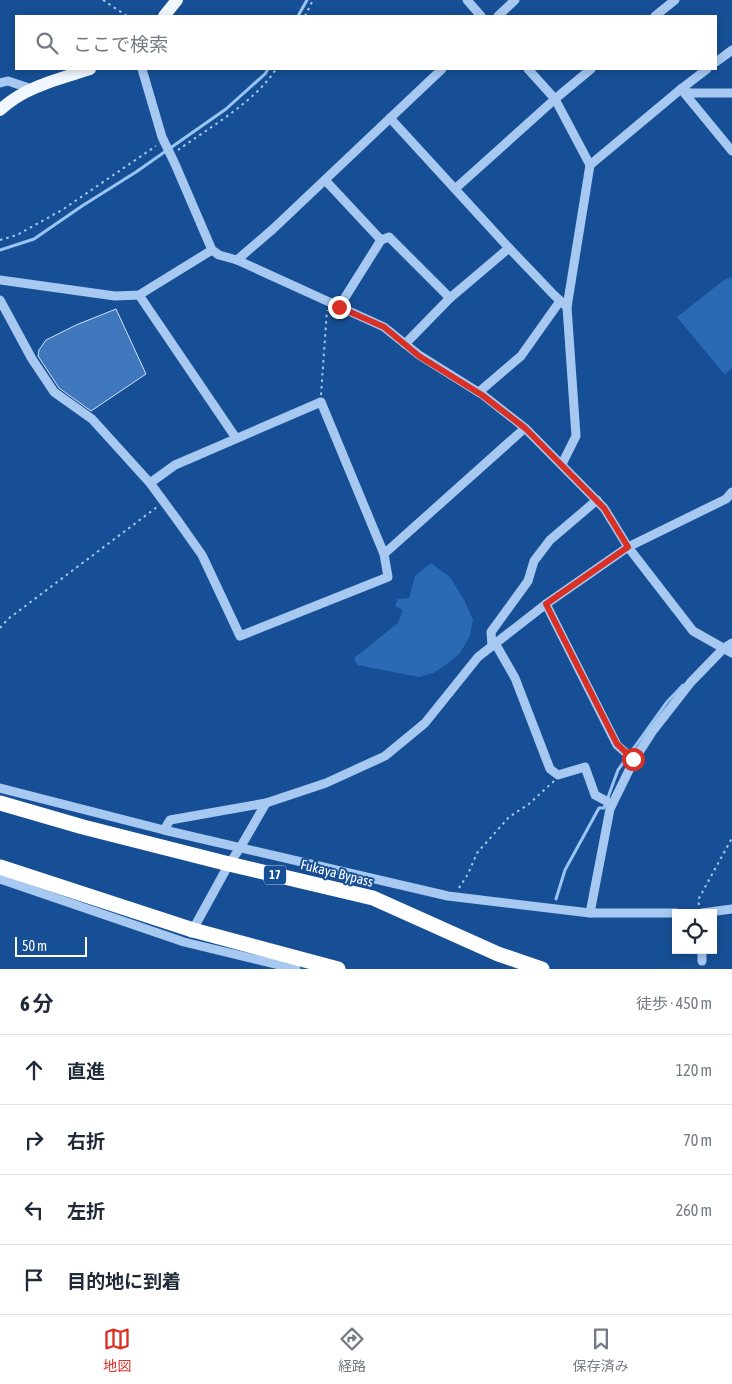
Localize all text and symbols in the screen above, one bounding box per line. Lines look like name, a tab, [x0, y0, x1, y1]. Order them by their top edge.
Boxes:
search box	[15, 15, 717, 70]
icon: search	[33, 29, 61, 57]
text: ここで検索	[73, 33, 168, 55]
route end	[328, 296, 351, 319]
route start	[622, 748, 645, 771]
street label: Fukaya Bypass	[299, 856, 375, 890]
road number: 17	[264, 866, 286, 884]
map controls	[672, 909, 717, 954]
button: locate	[672, 909, 717, 954]
scale bar	[15, 934, 88, 957]
text: 50 m	[22, 938, 47, 954]
text: 6 分	[20, 991, 54, 1015]
text: 徒歩 · 450 m	[636, 994, 712, 1012]
icon: ahead	[20, 1056, 48, 1084]
text: 直進	[67, 1060, 105, 1082]
text: 120 m	[676, 1061, 712, 1079]
icon: right	[20, 1126, 48, 1154]
text: 右折	[67, 1130, 105, 1152]
text: 70 m	[683, 1131, 712, 1149]
icon: left	[20, 1196, 48, 1224]
text: 左折	[67, 1200, 105, 1222]
text: 260 m	[676, 1201, 712, 1219]
icon: arrive	[20, 1266, 48, 1294]
text: 目的地に到着	[67, 1270, 181, 1292]
tab: 地図	[103, 1325, 131, 1375]
tab: 経路	[338, 1325, 366, 1375]
tab: 保存済み	[573, 1325, 629, 1375]

